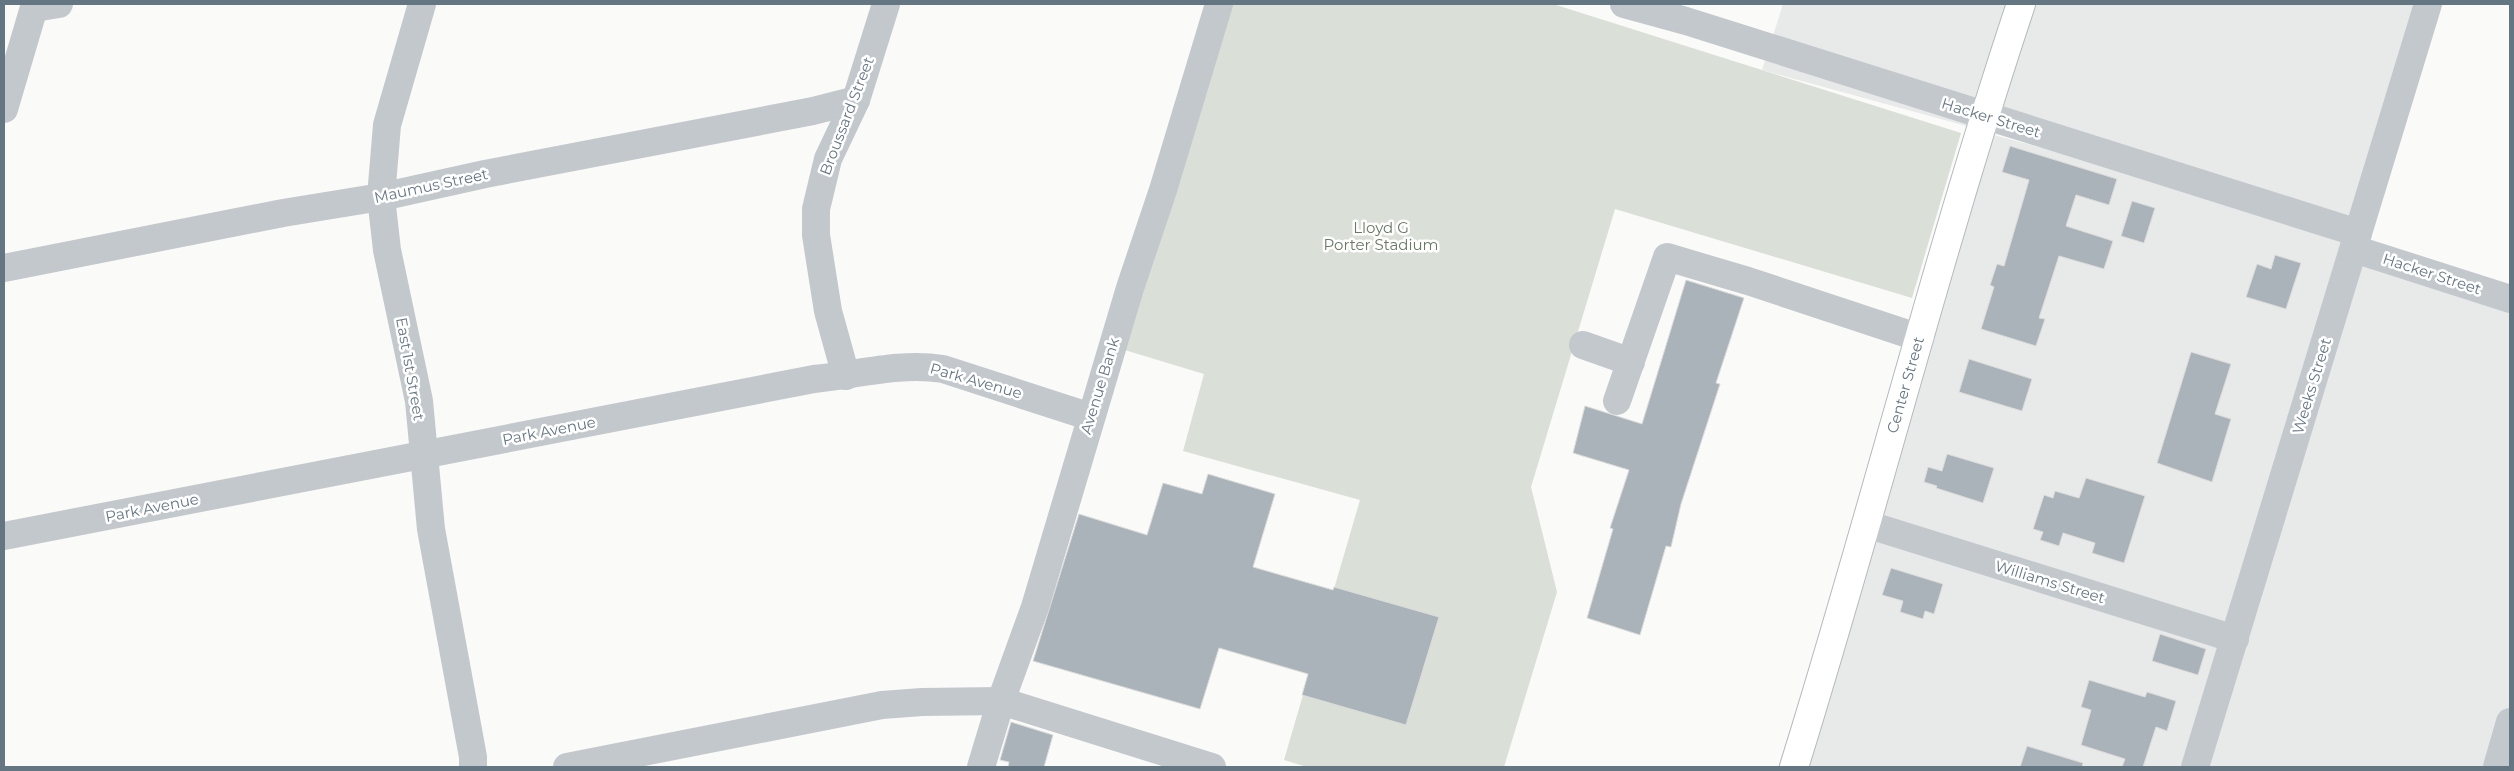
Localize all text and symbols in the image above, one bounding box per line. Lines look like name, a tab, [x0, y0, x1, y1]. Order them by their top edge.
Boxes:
street label: Broussard Street	[815, 54, 878, 178]
street label: Hacker Street	[1939, 93, 2043, 142]
street label: Maumus Street	[372, 164, 490, 207]
park label: Lloyd G Porter Stadium	[1323, 218, 1439, 254]
street label: Hacker Street	[2381, 249, 2484, 298]
street label: East 1st Street	[392, 316, 429, 422]
street label: Center Street	[1882, 334, 1928, 435]
street label: Avenue Bank	[1076, 335, 1123, 436]
street label: Weeks Street	[2288, 336, 2335, 436]
street label: Park Avenue	[928, 358, 1024, 403]
street label: Park Avenue	[501, 412, 597, 449]
street label: Park Avenue	[104, 489, 200, 526]
street label: Williams Street	[1993, 556, 2107, 607]

